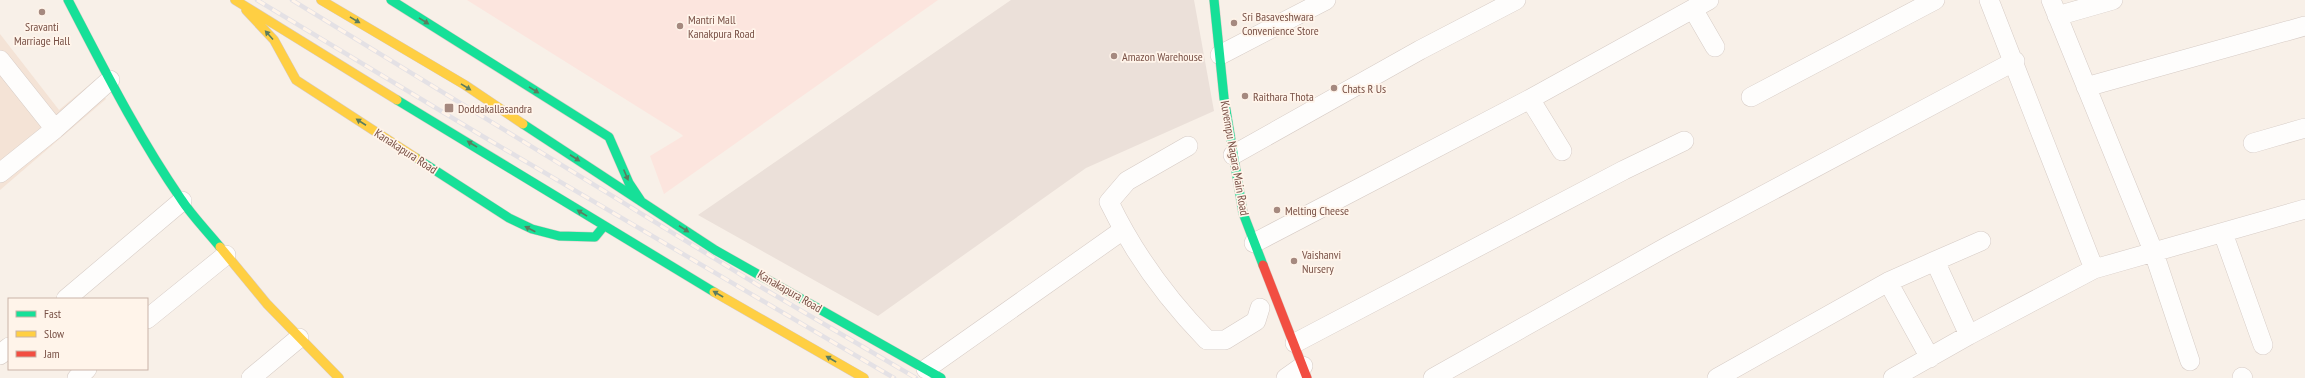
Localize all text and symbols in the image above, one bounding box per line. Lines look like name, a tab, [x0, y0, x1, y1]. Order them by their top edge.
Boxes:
marker: Sravanti Marriage Hall	[37, 7, 47, 17]
place label: Sri Basaveshwara Convenience Store	[1242, 9, 1319, 38]
place label: Mantri Mall Kanakpura Road	[688, 12, 755, 41]
one-way arrow	[350, 16, 360, 24]
one-way arrow	[418, 17, 430, 24]
marker: Sri Basaveshwara Convenience Store	[1229, 18, 1239, 28]
place label: Sravanti Marriage Hall	[14, 19, 70, 48]
marker: Mantri Mall Kanakpura Road	[675, 21, 685, 31]
one-way arrow	[265, 31, 274, 40]
place label: Amazon Warehouse	[1122, 49, 1203, 64]
marker: Amazon Warehouse	[1109, 51, 1119, 61]
place label: Chats R Us	[1342, 81, 1386, 96]
one-way arrow	[460, 83, 472, 90]
marker: Chats R Us	[1329, 83, 1339, 93]
one-way arrow	[528, 86, 540, 93]
place label: Raithara Thota	[1253, 89, 1314, 104]
marker: Raithara Thota	[1240, 91, 1250, 101]
street label: Kuvempu Nagara Main Road	[1218, 99, 1252, 217]
place label: Doddakallasandra	[458, 101, 532, 116]
marker: Doddakallasandra	[443, 102, 455, 114]
one-way arrow	[356, 118, 366, 126]
street label: Kanakapura Road	[372, 125, 440, 177]
one-way arrow	[466, 141, 478, 148]
one-way arrow	[570, 154, 580, 162]
one-way arrow	[623, 169, 629, 181]
place label: Melting Cheese	[1285, 203, 1349, 218]
marker: Melting Cheese	[1272, 205, 1282, 215]
one-way arrow	[576, 209, 588, 216]
one-way arrow	[524, 226, 536, 233]
one-way arrow	[678, 226, 690, 233]
place label: Vaishanvi Nursery	[1301, 247, 1341, 276]
marker: Vaishanvi Nursery	[1289, 256, 1299, 266]
street label: Kanakapura Road	[755, 267, 825, 315]
one-way arrow	[712, 291, 724, 298]
legend	[8, 298, 148, 370]
text: Fast	[44, 306, 62, 321]
text: Slow	[44, 326, 65, 341]
text: Jam	[43, 346, 60, 361]
one-way arrow	[825, 355, 836, 362]

